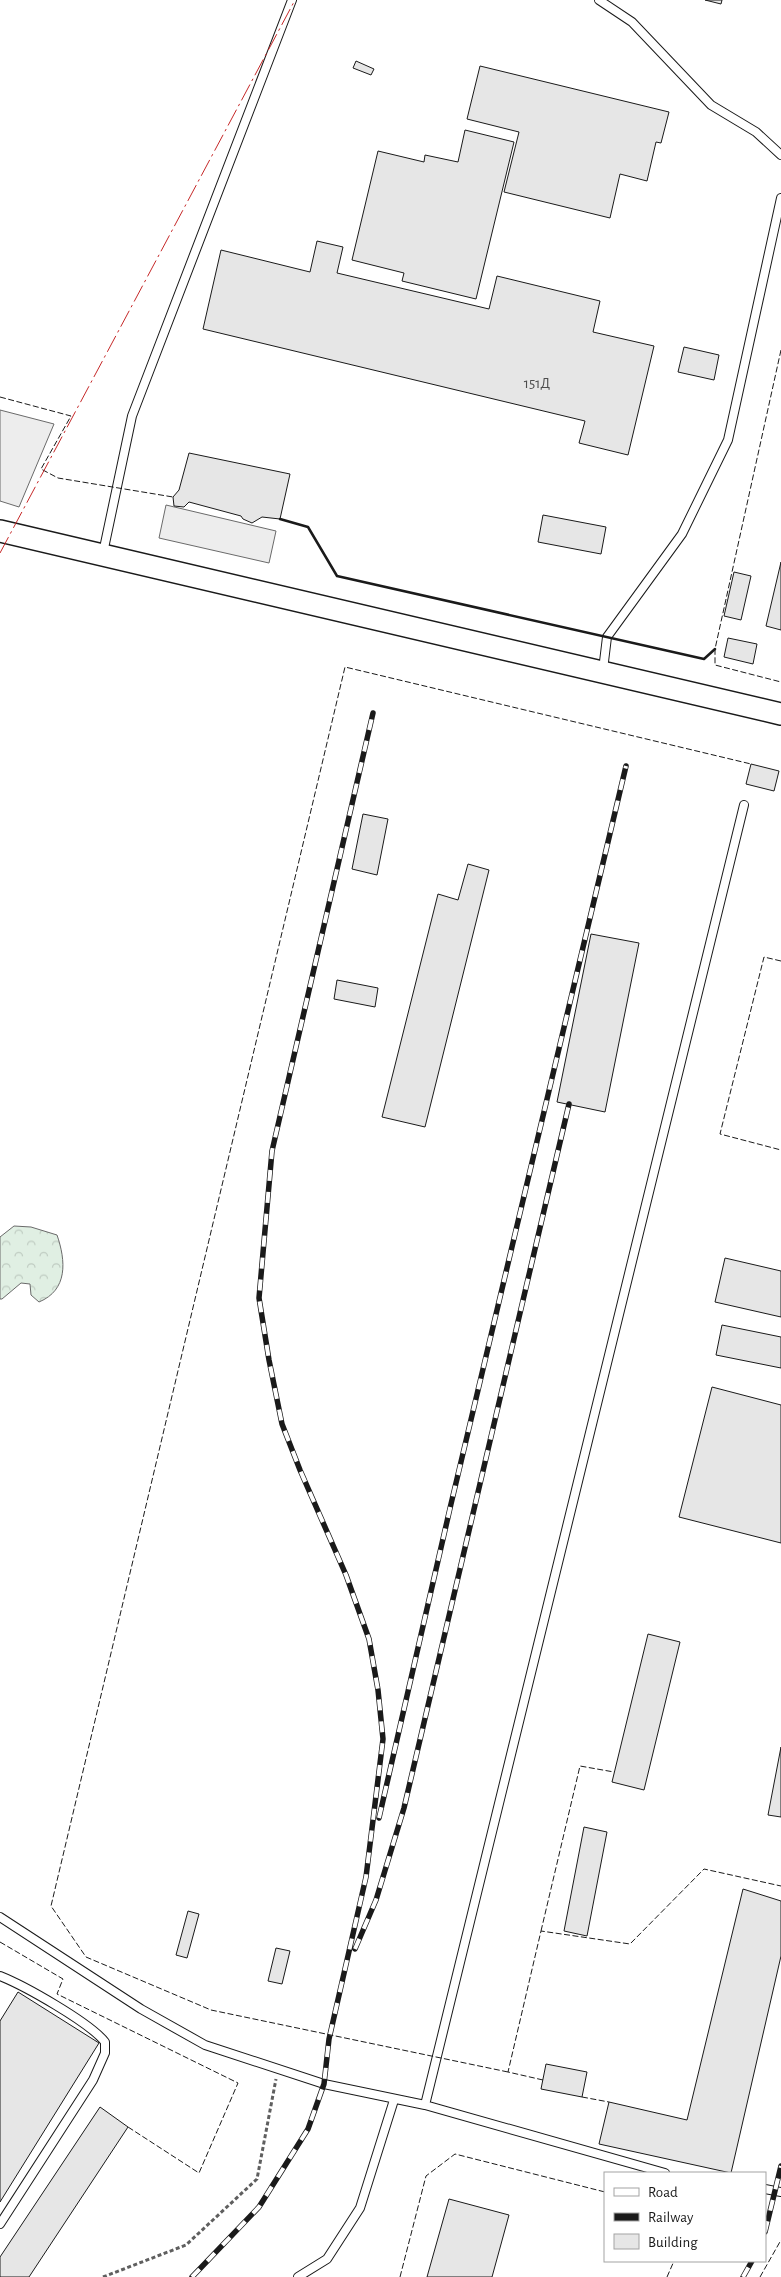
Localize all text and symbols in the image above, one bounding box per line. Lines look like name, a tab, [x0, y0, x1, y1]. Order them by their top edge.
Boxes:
house number: 151Д	[524, 376, 550, 391]
legend	[604, 2172, 766, 2262]
text: Road	[648, 2185, 678, 2200]
text: Railway	[648, 2210, 694, 2225]
text: Building	[648, 2235, 698, 2250]

